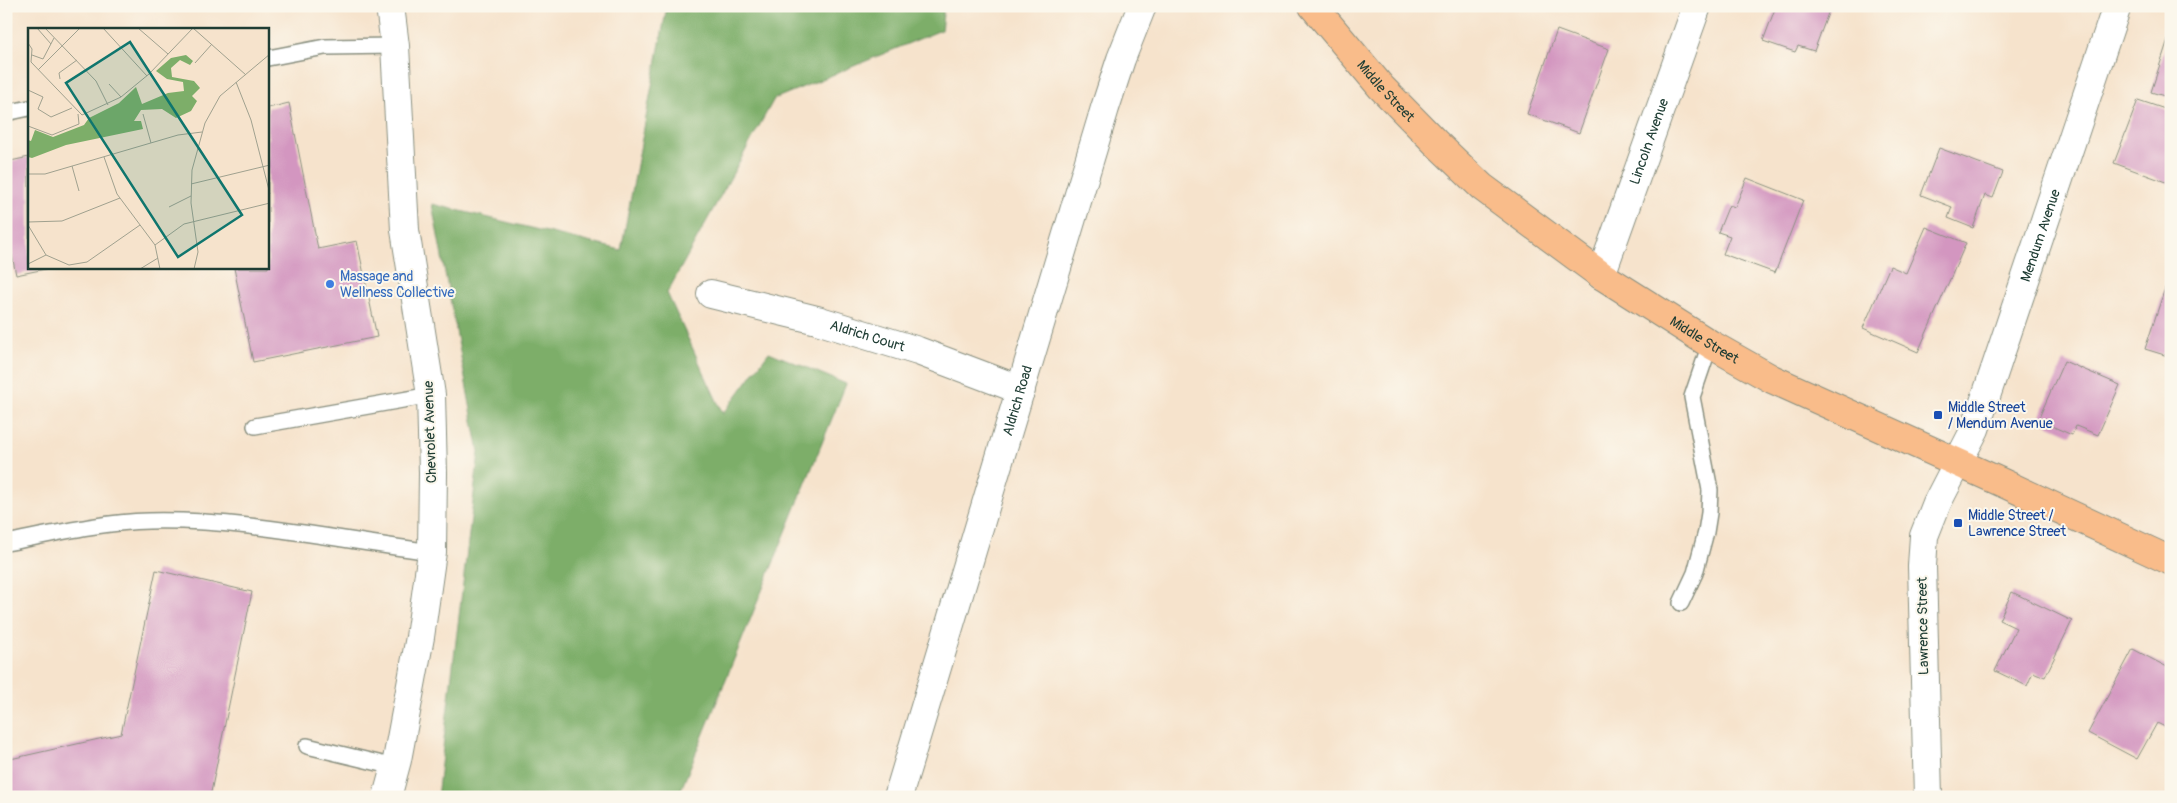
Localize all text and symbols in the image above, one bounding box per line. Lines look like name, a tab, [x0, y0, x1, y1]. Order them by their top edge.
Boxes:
inset map	[28, 28, 269, 269]
street label: Middle Street	[1354, 57, 1419, 125]
street label: Lincoln Avenue	[1626, 96, 1672, 187]
street label: Mendum Avenue	[2017, 187, 2063, 284]
place label: Massage and Wellness Collective	[340, 268, 455, 301]
marker: Massage and Wellness Collective	[324, 278, 336, 290]
street label: Middle Street	[1667, 312, 1742, 367]
street label: Aldrich Court	[828, 316, 907, 355]
street label: Aldrich Road	[999, 363, 1036, 438]
street label: Chevrolet Avenue	[420, 380, 440, 484]
place label: Middle Street / Mendum Avenue	[1948, 399, 2053, 432]
marker: Middle Street / Mendum Avenue	[1932, 409, 1944, 421]
place label: Middle Street / Lawrence Street	[1968, 507, 2066, 540]
marker: Middle Street / Lawrence Street	[1952, 517, 1964, 529]
street label: Lawrence Street	[1914, 576, 1932, 675]

